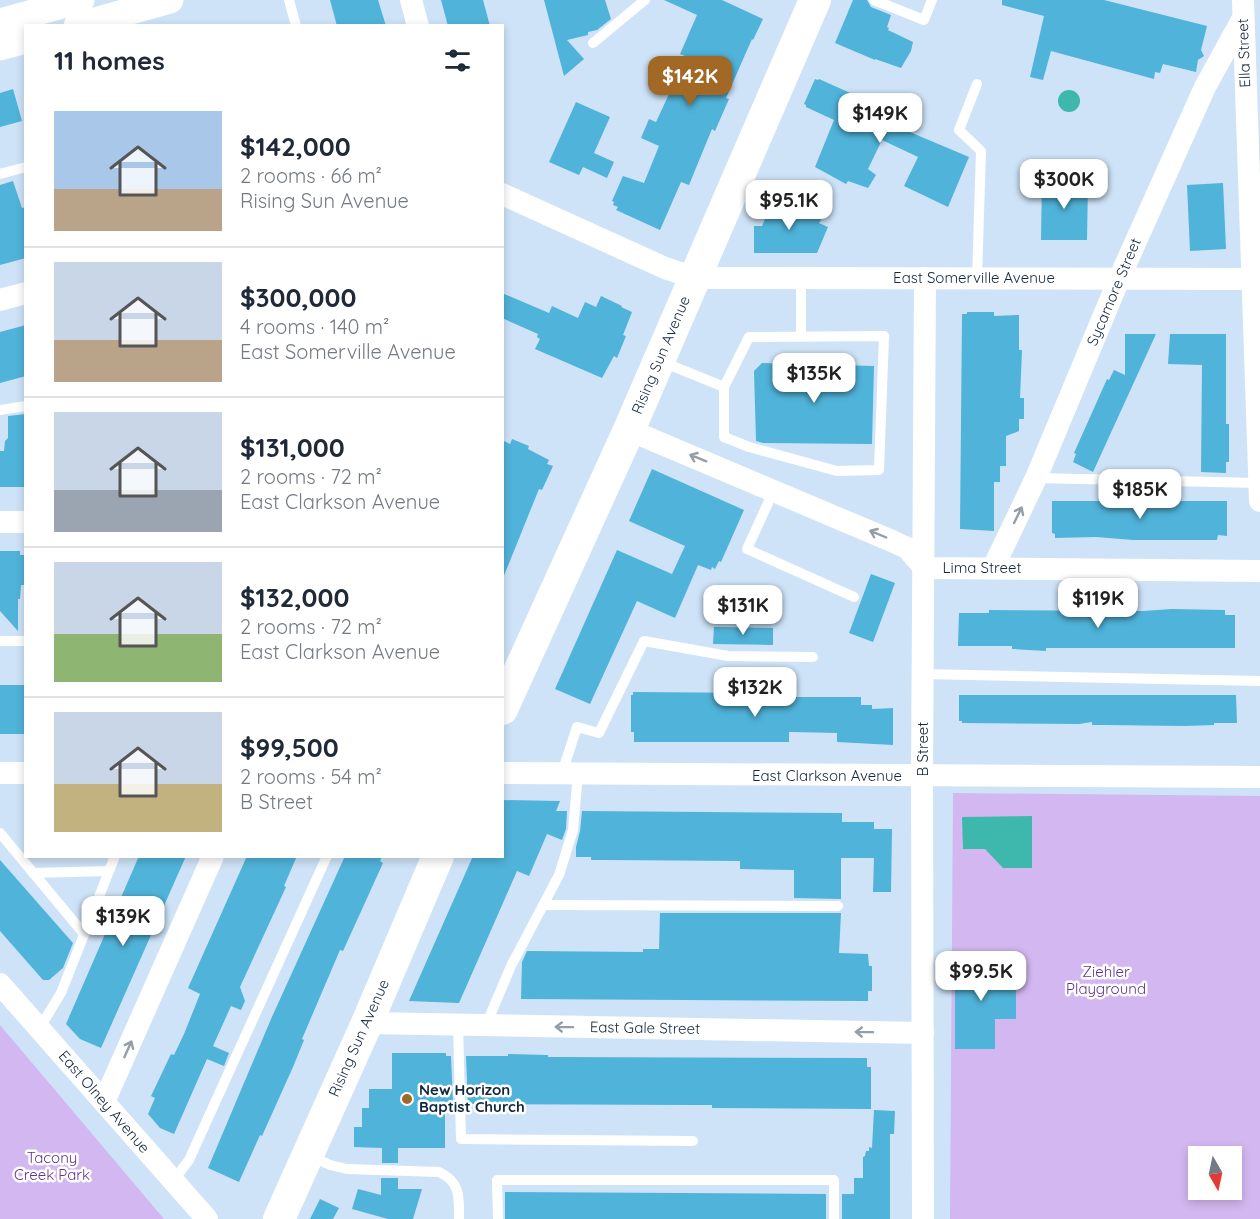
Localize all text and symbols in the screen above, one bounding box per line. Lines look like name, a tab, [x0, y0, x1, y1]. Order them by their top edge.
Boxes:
street label: Ella Street	[1233, 18, 1254, 88]
text: 11 homes	[54, 44, 165, 77]
icon: filters	[441, 44, 474, 77]
pin: $142K	[648, 56, 732, 107]
text: $142K	[662, 63, 718, 88]
pin: $149K	[838, 93, 922, 144]
text: $149K	[852, 100, 908, 125]
text: $142,000	[240, 130, 351, 163]
icon: home	[102, 135, 174, 207]
pin: $300K	[1022, 159, 1106, 210]
text: 2 rooms · 66 m²	[240, 163, 382, 188]
text: $300K	[1034, 166, 1094, 191]
pin: $95.1K	[740, 180, 838, 231]
text: $95.1K	[760, 187, 818, 212]
text: Rising Sun Avenue	[240, 188, 409, 213]
street label: Sycamore Street	[1082, 235, 1145, 349]
street label: East Somerville Avenue	[893, 268, 1055, 287]
text: $300,000	[240, 281, 356, 314]
icon: home	[102, 286, 174, 358]
street label: Rising Sun Avenue	[627, 293, 694, 417]
text: 4 rooms · 140 m²	[240, 314, 389, 339]
text: East Somerville Avenue	[240, 339, 456, 364]
pin: $135K	[772, 353, 856, 404]
text: $135K	[786, 360, 842, 385]
text: $131,000	[240, 431, 345, 464]
icon: home	[102, 436, 174, 508]
one-way arrow	[690, 452, 708, 463]
text: 2 rooms · 72 m²	[240, 464, 382, 489]
pin: $185K	[1098, 469, 1182, 520]
text: $185K	[1112, 476, 1168, 501]
text: East Clarkson Avenue	[240, 489, 440, 514]
one-way arrow	[1013, 507, 1024, 525]
one-way arrow	[869, 528, 887, 539]
street label: Lima Street	[942, 558, 1022, 577]
pin: $119K	[1056, 578, 1140, 629]
text: $132,000	[240, 581, 349, 614]
pin: $131K	[701, 585, 785, 636]
text: $119K	[1072, 585, 1124, 610]
icon: home	[102, 586, 174, 658]
text: $131K	[717, 592, 769, 617]
text: 2 rooms · 72 m²	[240, 614, 382, 639]
text: East Clarkson Avenue	[240, 639, 440, 664]
pin: $132K	[713, 667, 797, 718]
text: $132K	[728, 674, 782, 699]
street label: B Street	[913, 722, 932, 776]
text: $99,500	[240, 731, 339, 764]
icon: home	[102, 736, 174, 808]
text: 2 rooms · 54 m²	[240, 764, 382, 789]
street label: East Clarkson Avenue	[752, 766, 902, 785]
text: B Street	[240, 789, 313, 814]
pin: $139K	[81, 896, 165, 947]
text: $139K	[96, 903, 150, 928]
pin: $99.5K	[932, 951, 1030, 1002]
text: $99.5K	[949, 958, 1013, 983]
park label: Ziehler Playground	[1066, 962, 1146, 998]
street label: Rising Sun Avenue	[324, 976, 393, 1100]
street label: East Gale Street	[590, 1017, 700, 1038]
one-way arrow	[555, 1021, 575, 1033]
one-way arrow	[855, 1026, 875, 1038]
one-way arrow	[123, 1040, 134, 1058]
street label: East Olney Avenue	[55, 1046, 154, 1157]
place label: New Horizon Baptist Church	[419, 1080, 525, 1116]
marker: New Horizon Baptist Church	[400, 1092, 414, 1106]
north arrow	[1188, 1146, 1242, 1200]
map controls	[1188, 1146, 1242, 1200]
park label: Tacony Creek Park	[14, 1148, 90, 1184]

